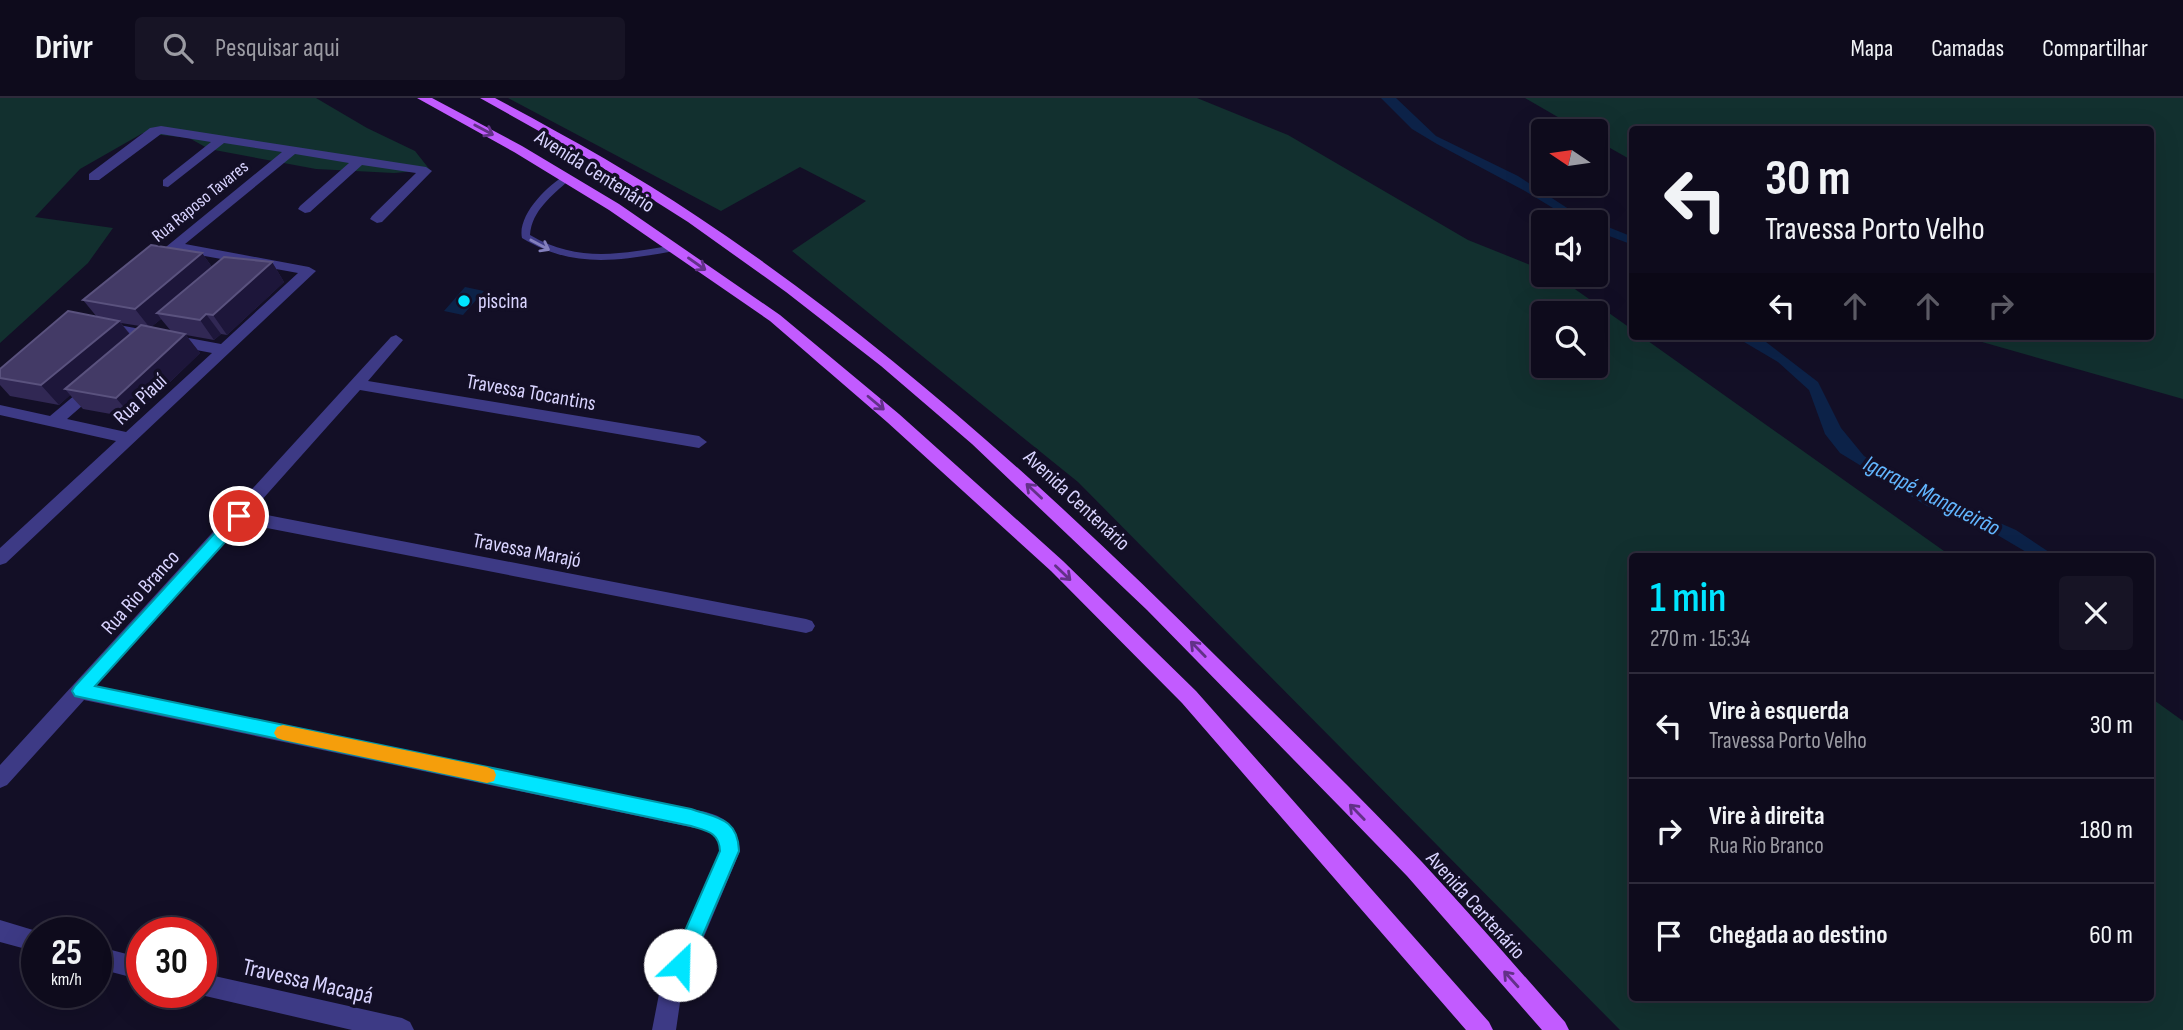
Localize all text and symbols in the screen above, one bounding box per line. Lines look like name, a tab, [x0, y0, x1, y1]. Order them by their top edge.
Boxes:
search box	[135, 17, 625, 80]
text: Drivr	[35, 28, 93, 68]
icon: search	[159, 29, 197, 67]
text: Pesquisar aqui	[215, 33, 340, 64]
text: Mapa	[1851, 34, 1893, 63]
text: Camadas	[1931, 34, 2004, 63]
text: Compartilhar	[2042, 34, 2148, 63]
north arrow	[1531, 119, 1608, 196]
map controls	[1531, 119, 1608, 378]
one-way arrow	[473, 123, 494, 137]
street label: Avenida Centenário	[530, 124, 659, 218]
text: 30 m	[1765, 150, 1850, 209]
icon: left	[1650, 154, 1741, 245]
street label: Rua Raposo Tavares	[148, 156, 253, 247]
button: sound	[1531, 210, 1608, 287]
text: Travessa Porto Velho	[1765, 210, 1985, 249]
one-way arrow	[530, 239, 550, 253]
one-way arrow	[687, 257, 706, 271]
icon: left	[1763, 287, 1801, 325]
icon: ahead	[1836, 287, 1874, 325]
icon: ahead	[1909, 287, 1947, 325]
icon: right	[1982, 287, 2020, 325]
place label: piscina	[478, 289, 528, 314]
marker: piscina	[456, 293, 472, 309]
button: search	[1531, 301, 1608, 378]
street label: Rua Piauí	[109, 369, 172, 430]
street label: Travessa Tocantins	[464, 369, 598, 416]
one-way arrow	[867, 395, 885, 411]
street label: Avenida Centenário	[1018, 444, 1135, 556]
water label: Igarapé Mangueirão	[1859, 449, 2005, 543]
one-way arrow	[1026, 483, 1043, 500]
pin	[209, 486, 269, 546]
icon: arrive	[220, 497, 258, 535]
street label: Travessa Marajó	[471, 528, 583, 573]
street label: Rua Rio Branco	[96, 545, 185, 640]
one-way arrow	[1054, 564, 1071, 581]
text: 1 min	[1650, 573, 1726, 624]
button: close	[2059, 576, 2133, 650]
text: 270 m · 15:34	[1650, 625, 1750, 653]
one-way arrow	[1190, 641, 1207, 658]
text: Vire à esquerda	[1709, 696, 1849, 727]
icon: left	[1650, 707, 1688, 745]
text: 30 m	[2090, 710, 2133, 741]
text: Travessa Porto Velho	[1709, 727, 1867, 755]
text: Vire à direita	[1709, 801, 1825, 832]
one-way arrow	[1349, 803, 1366, 820]
icon: right	[1650, 812, 1688, 850]
text: 180 m	[2080, 815, 2133, 846]
text: Rua Rio Branco	[1709, 832, 1824, 860]
street label: Avenida Centenário	[1420, 846, 1530, 964]
speed limit sign: 30	[126, 917, 217, 1008]
icon: arrive	[1650, 917, 1688, 955]
text: Chegada ao destino	[1709, 920, 1888, 951]
text: 60 m	[2089, 920, 2133, 951]
position arrow	[643, 928, 717, 1002]
text: 25	[51, 932, 82, 975]
street label: Travessa Macapá	[240, 952, 376, 1011]
text: km/h	[51, 969, 82, 990]
one-way arrow	[1503, 970, 1519, 988]

